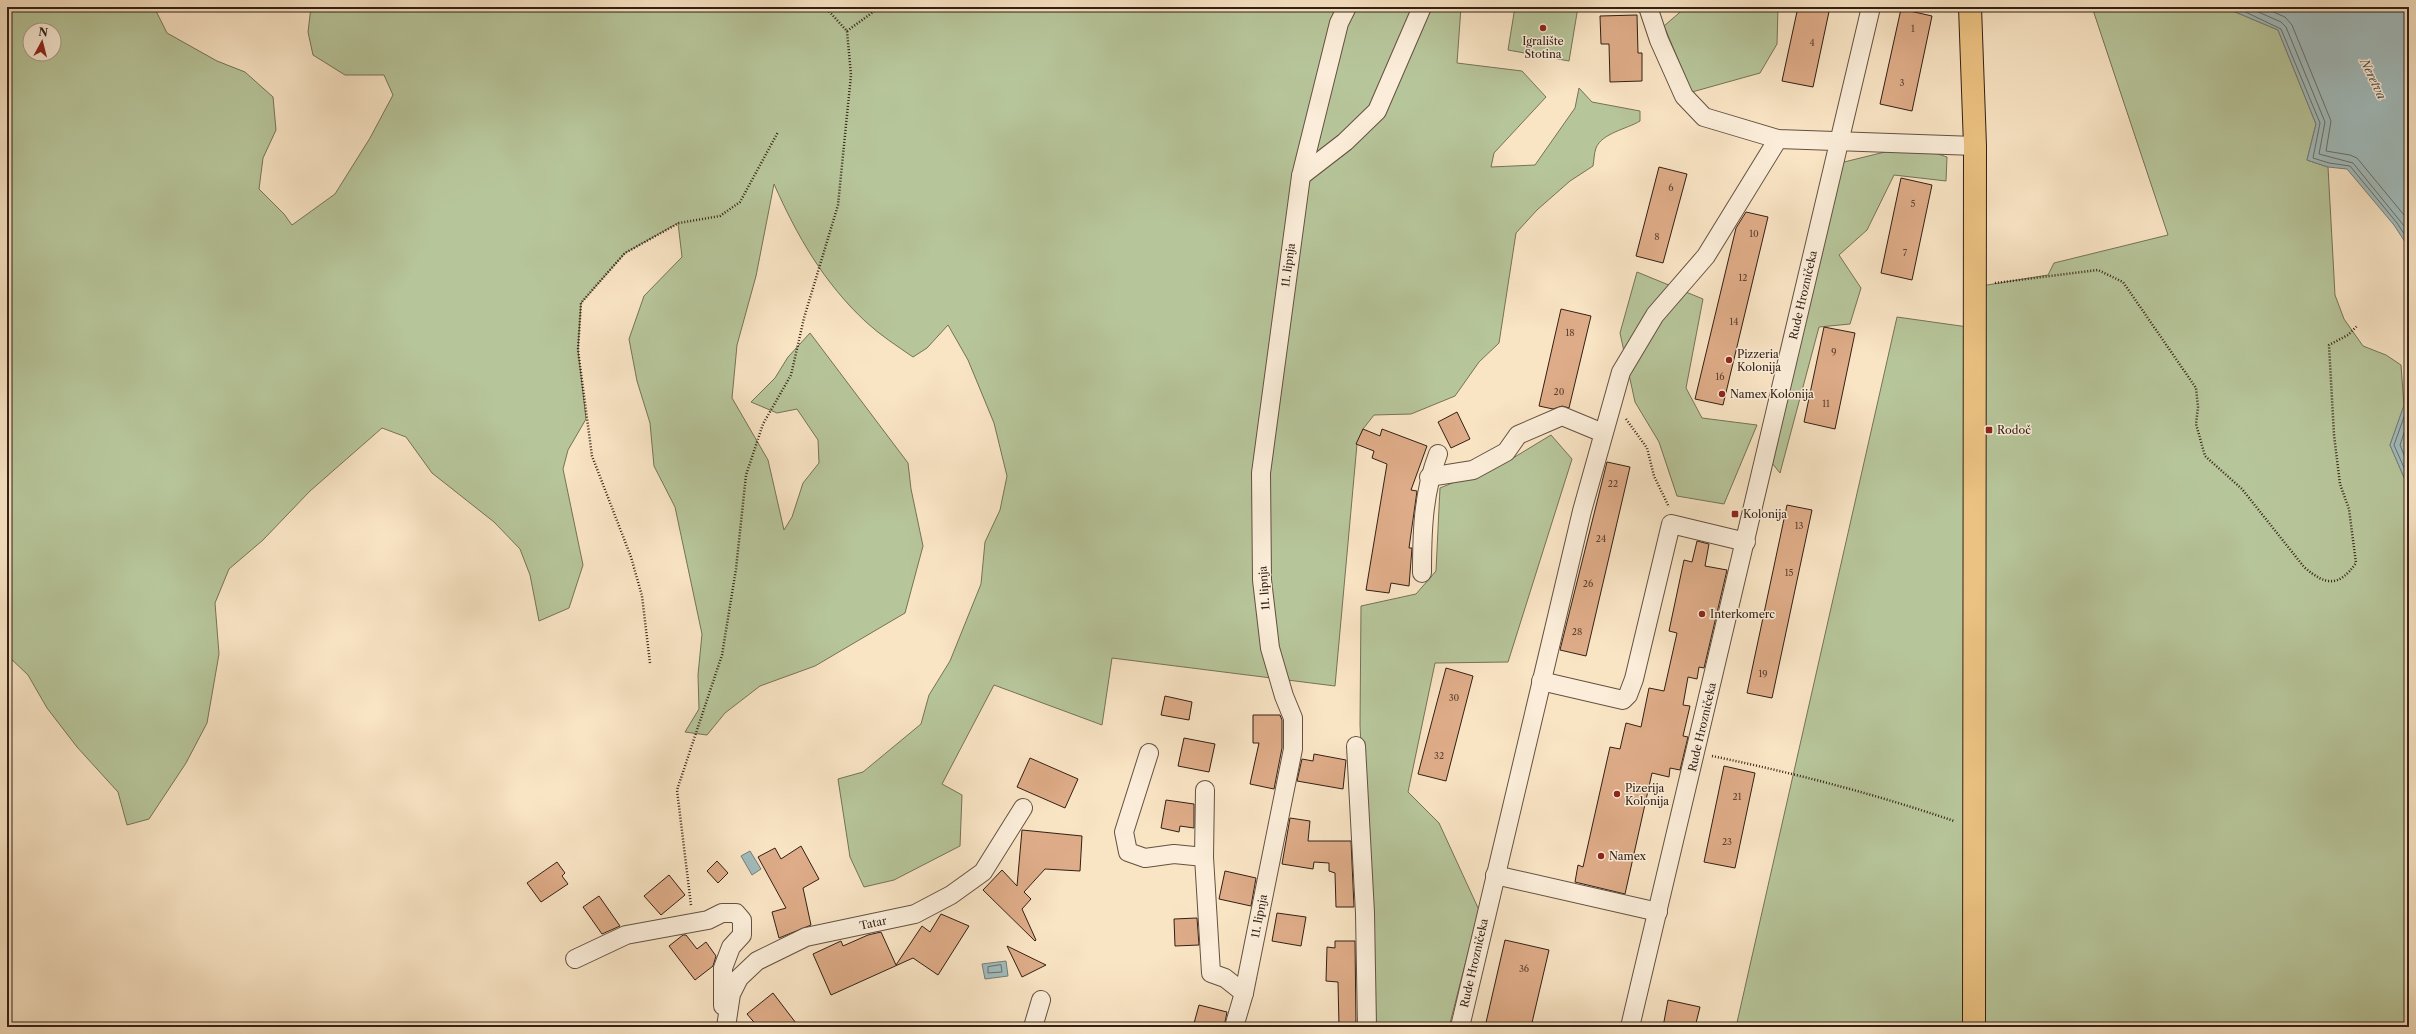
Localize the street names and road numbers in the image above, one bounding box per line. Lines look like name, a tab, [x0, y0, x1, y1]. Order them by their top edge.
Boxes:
street label: 11. lipnja	[1278, 242, 1298, 288]
street label: Rude Hrozničeka	[1786, 249, 1820, 341]
street label: 11. lipnja	[1255, 565, 1273, 611]
street label: Rude Hrozničeka	[1685, 681, 1719, 773]
street label: 11. lipnja	[1248, 893, 1270, 939]
street label: Tatar	[858, 913, 888, 933]
street label: Rude Hrozničeka	[1457, 917, 1491, 1009]

